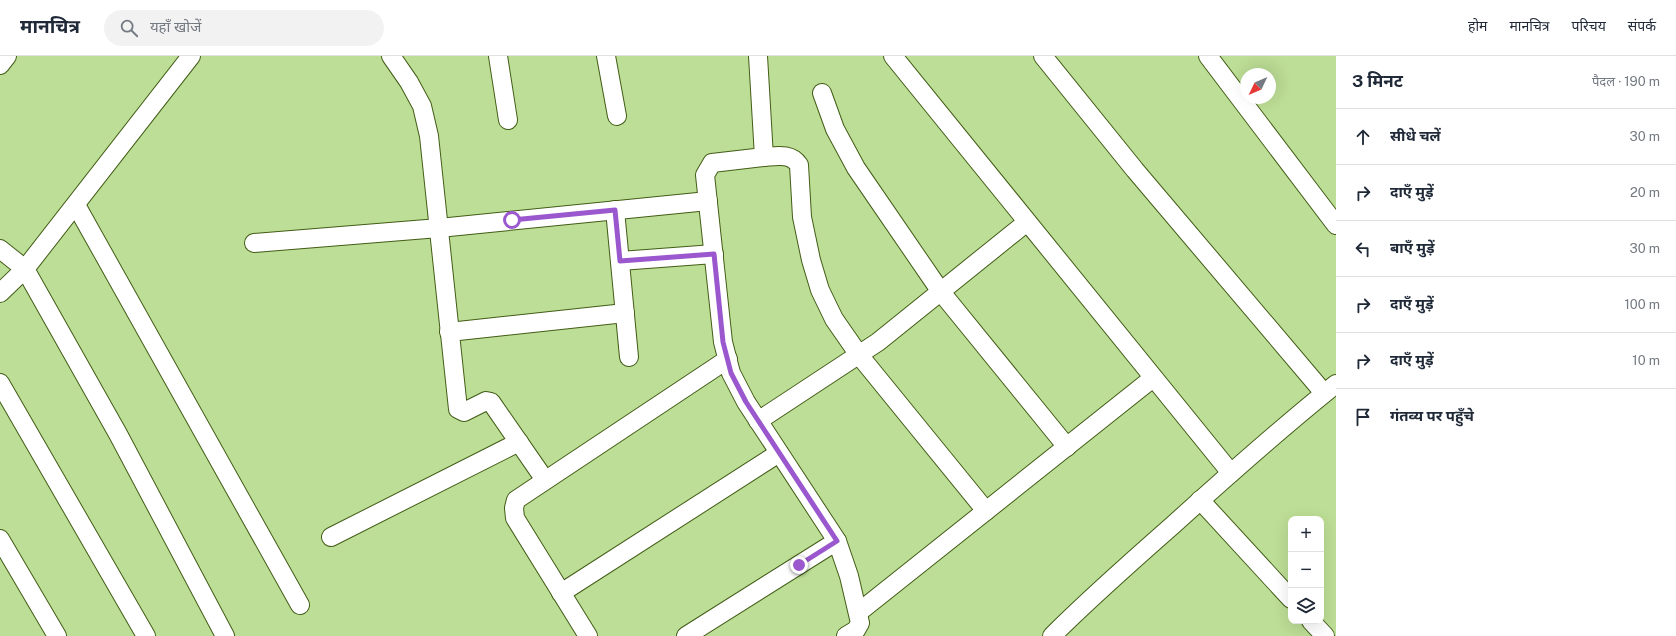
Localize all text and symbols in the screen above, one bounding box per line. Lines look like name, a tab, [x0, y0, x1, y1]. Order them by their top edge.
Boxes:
search box	[104, 10, 384, 46]
text: मानचित्र	[20, 15, 80, 37]
icon: search	[118, 17, 140, 39]
text: यहाँ खोजें	[150, 18, 201, 35]
text: होम	[1468, 18, 1487, 34]
text: मानचित्र	[1509, 18, 1550, 34]
text: परिचय	[1572, 18, 1606, 34]
text: संपर्क	[1628, 18, 1656, 34]
north arrow	[1240, 68, 1276, 104]
text: 3 मिनट	[1352, 71, 1403, 91]
text: पैदल · 190 m	[1592, 74, 1660, 89]
icon: ahead	[1352, 126, 1374, 148]
text: सीधे चलें	[1390, 127, 1441, 144]
text: 30 m	[1630, 129, 1660, 144]
icon: right	[1352, 182, 1374, 204]
text: दाएँ मुड़ें	[1390, 183, 1434, 200]
text: 20 m	[1630, 185, 1660, 200]
route start	[503, 211, 521, 229]
icon: left	[1352, 238, 1374, 260]
text: बाएँ मुड़ें	[1390, 239, 1435, 256]
text: 30 m	[1630, 241, 1660, 256]
icon: right	[1352, 294, 1374, 316]
text: दाएँ मुड़ें	[1390, 295, 1434, 312]
text: 100 m	[1624, 297, 1660, 312]
icon: right	[1352, 350, 1374, 372]
text: दाएँ मुड़ें	[1390, 351, 1434, 368]
text: 10 m	[1632, 353, 1660, 368]
icon: arrive	[1352, 406, 1374, 428]
text: गंतव्य पर पहुँचे	[1390, 407, 1474, 424]
map controls	[1288, 516, 1324, 624]
button: +	[1288, 516, 1324, 552]
button: −	[1288, 552, 1324, 588]
route end	[790, 556, 808, 574]
button: layers	[1288, 588, 1324, 624]

